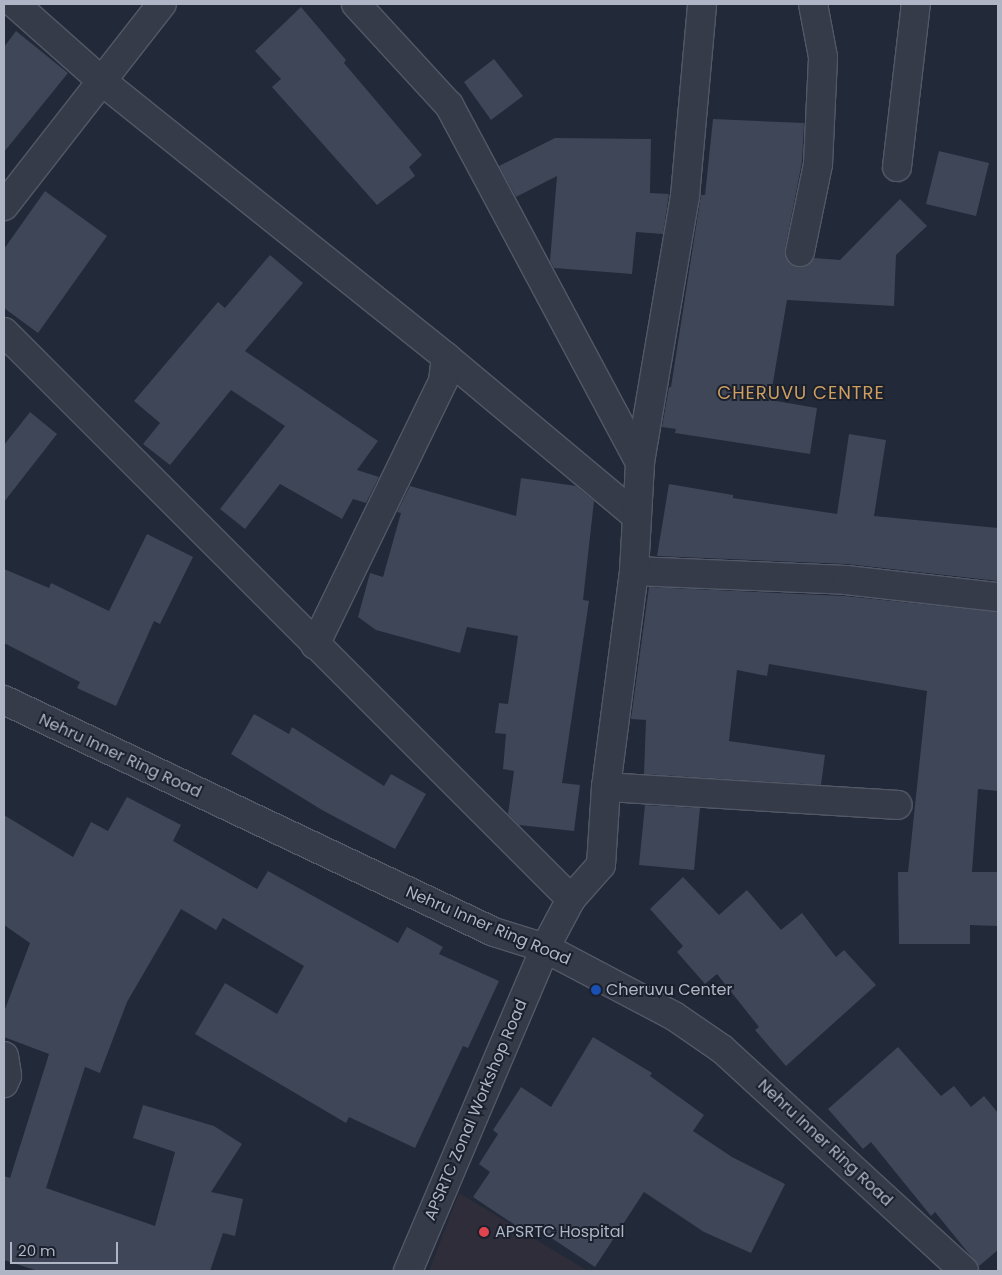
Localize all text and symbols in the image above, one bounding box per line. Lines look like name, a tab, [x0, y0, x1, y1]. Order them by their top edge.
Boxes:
district label: CHERUVU CENTRE	[715, 382, 887, 404]
street label: Nehru Inner Ring Road	[36, 710, 204, 802]
street label: Nehru Inner Ring Road	[403, 883, 573, 969]
place label: Cheruvu Center	[606, 980, 732, 1000]
marker: Cheruvu Center	[590, 984, 602, 996]
street label: APSRTC Zonal Workshop Road	[421, 997, 531, 1223]
street label: Nehru Inner Ring Road	[754, 1076, 896, 1210]
place label: APSRTC Hospital	[495, 1222, 624, 1242]
marker: APSRTC Hospital	[477, 1225, 491, 1239]
scale bar	[12, 1232, 120, 1264]
text: 20 m	[18, 1240, 56, 1261]

